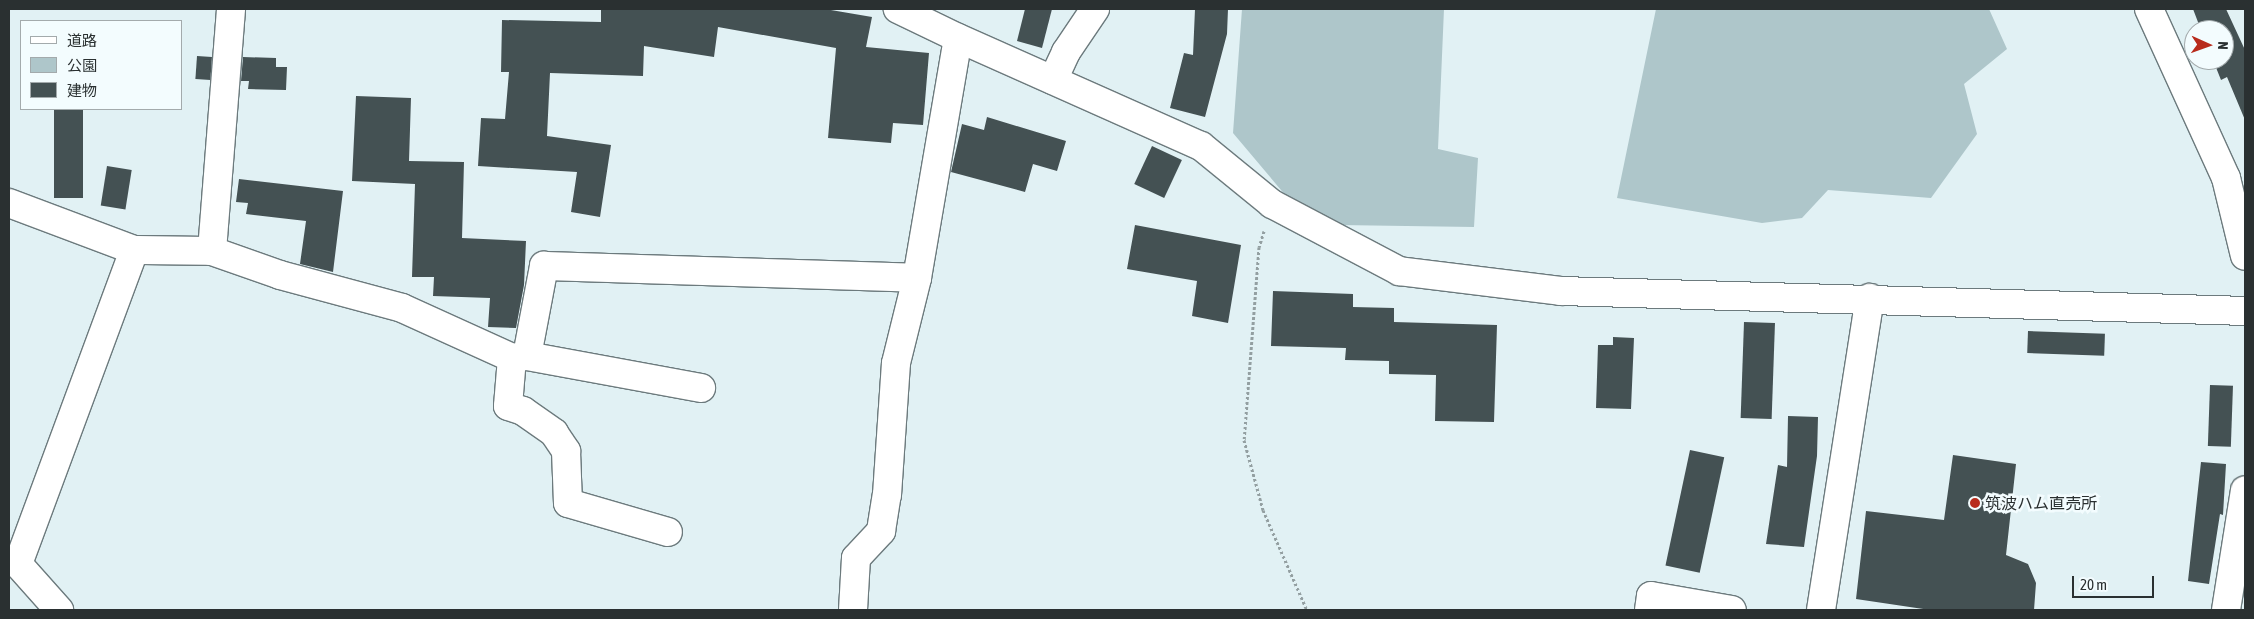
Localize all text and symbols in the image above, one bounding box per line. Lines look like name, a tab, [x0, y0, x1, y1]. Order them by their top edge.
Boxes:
legend	[20, 20, 182, 110]
north arrow	[2184, 20, 2234, 70]
text: 道路	[67, 32, 97, 49]
text: N	[2215, 41, 2231, 50]
text: 公園	[67, 57, 97, 74]
text: 建物	[67, 82, 97, 99]
place label: 筑波ハム直売所	[1985, 493, 2097, 513]
marker: 筑波ハム直売所	[1969, 497, 1981, 509]
scale bar	[2074, 566, 2156, 598]
text: 20 m	[2080, 576, 2107, 593]

